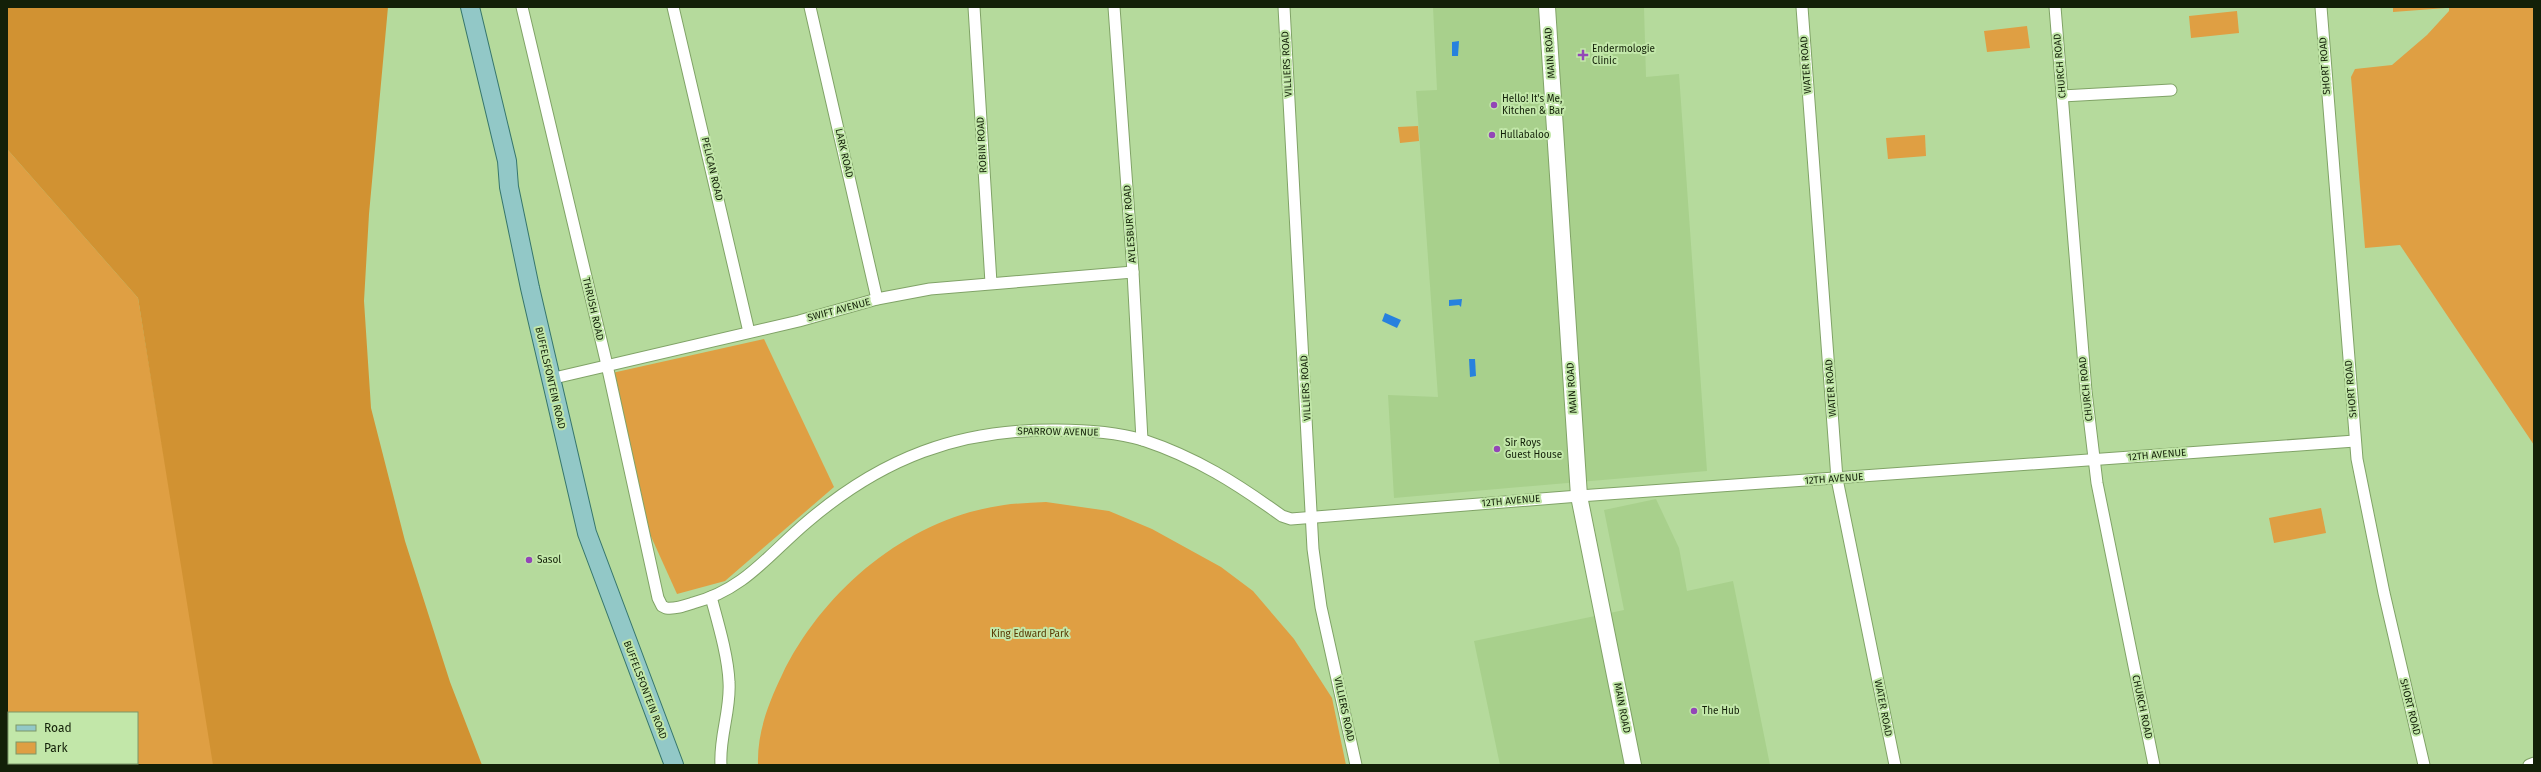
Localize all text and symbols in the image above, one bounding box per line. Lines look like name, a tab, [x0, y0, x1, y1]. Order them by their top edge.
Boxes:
street label: MAIN ROAD	[1542, 27, 1558, 79]
street label: VILLIERS ROAD	[1279, 31, 1295, 97]
street label: CHURCH ROAD	[2051, 33, 2069, 99]
street label: WATER ROAD	[1798, 36, 1814, 94]
street label: SHORT ROAD	[2317, 37, 2333, 95]
place label: Endermologie Clinic	[1592, 43, 1655, 67]
marker: Endermologie Clinic	[1577, 49, 1589, 61]
place label: Hello! It's Me, Kitchen & Bar	[1502, 93, 1564, 117]
marker: Hello! It's Me, Kitchen & Bar	[1489, 100, 1499, 110]
street label: ROBIN ROAD	[975, 117, 989, 173]
street label: LARK ROAD	[833, 127, 855, 179]
place label: Hullabaloo	[1500, 129, 1550, 141]
marker: Hullabaloo	[1487, 130, 1497, 140]
street label: PELICAN ROAD	[699, 136, 725, 202]
street label: AYLESBURY ROAD	[1121, 185, 1139, 263]
street label: THRUSH ROAD	[580, 276, 606, 342]
street label: SWIFT AVENUE	[806, 296, 872, 324]
street label: BUFFELSFONTEIN ROAD	[532, 326, 568, 430]
street label: VILLIERS ROAD	[1298, 355, 1314, 421]
street label: CHURCH ROAD	[2077, 356, 2095, 422]
street label: WATER ROAD	[1823, 359, 1839, 417]
street label: SHORT ROAD	[2343, 360, 2359, 418]
street label: MAIN ROAD	[1564, 362, 1580, 414]
street label: SPARROW AVENUE	[1017, 425, 1099, 439]
place label: Sir Roys Guest House	[1505, 437, 1562, 461]
marker: Sir Roys Guest House	[1492, 444, 1502, 454]
street label: 12TH AVENUE	[2127, 446, 2187, 464]
street label: 12TH AVENUE	[1804, 471, 1864, 487]
street label: 12TH AVENUE	[1481, 492, 1541, 510]
place label: Sasol	[537, 554, 561, 566]
marker: Sasol	[524, 555, 534, 565]
park label: King Edward Park	[991, 628, 1070, 640]
street label: BUFFELSFONTEIN ROAD	[621, 639, 669, 741]
street label: CHURCH ROAD	[2129, 674, 2155, 740]
street label: VILLIERS ROAD	[1331, 676, 1357, 742]
street label: SHORT ROAD	[2397, 678, 2423, 736]
street label: WATER ROAD	[1872, 679, 1894, 737]
street label: MAIN ROAD	[1611, 682, 1633, 734]
place label: The Hub	[1702, 705, 1740, 717]
marker: The Hub	[1689, 706, 1699, 716]
legend	[8, 712, 138, 764]
text: Road	[44, 721, 72, 735]
text: Park	[44, 741, 68, 755]

